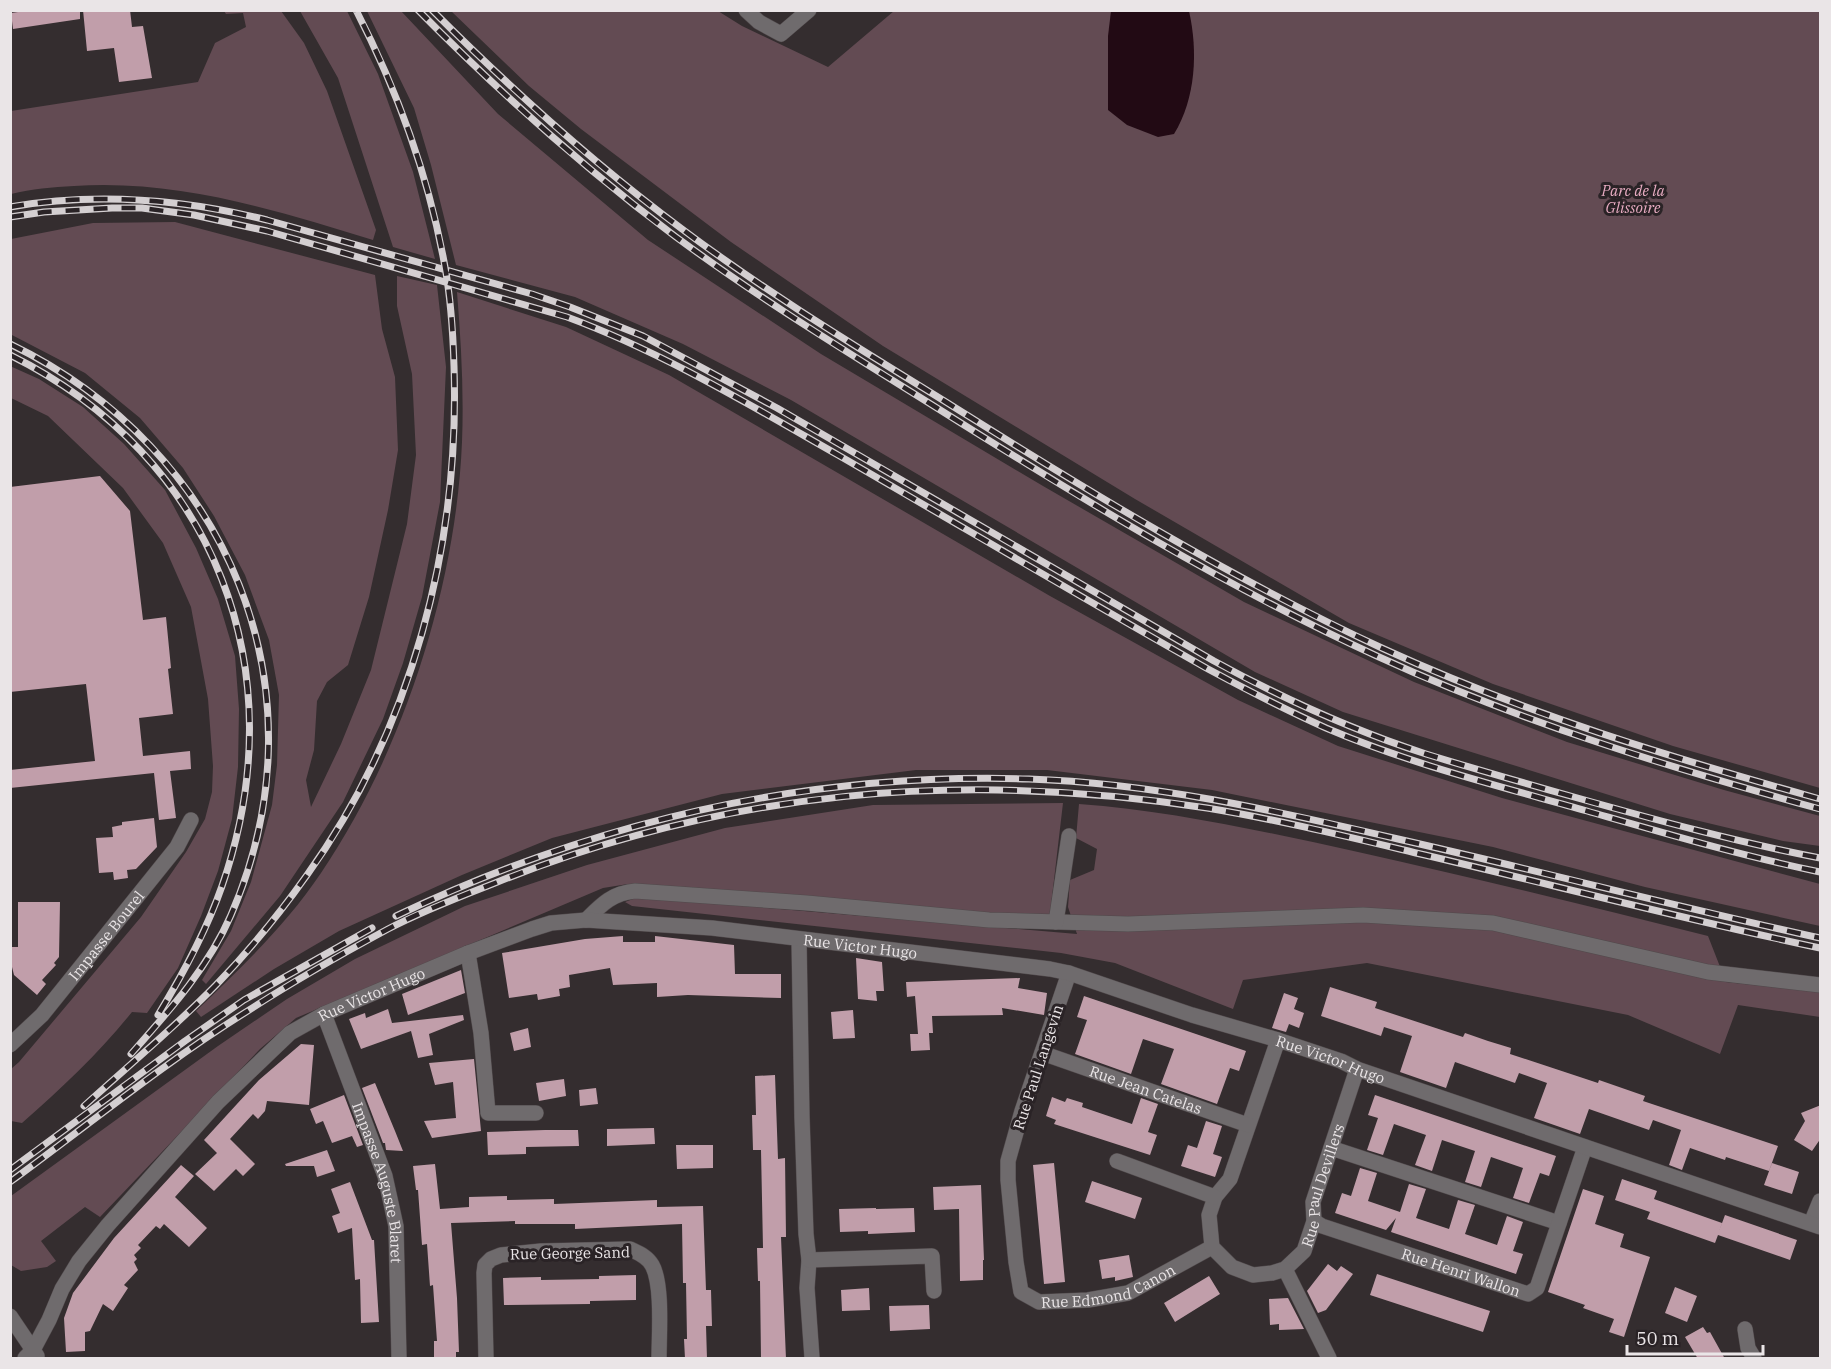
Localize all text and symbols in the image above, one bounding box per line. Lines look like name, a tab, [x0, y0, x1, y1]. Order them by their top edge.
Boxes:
park label: Parc de la Glissoire	[1600, 181, 1665, 217]
street label: Impasse Bourel	[64, 886, 148, 984]
street label: Rue Victor Hugo	[802, 930, 918, 962]
street label: Rue Victor Hugo	[314, 963, 428, 1025]
street label: Rue Paul Langevin	[1009, 1002, 1067, 1132]
street label: Rue Victor Hugo	[1274, 1031, 1387, 1087]
street label: Rue Jean Catelas	[1087, 1061, 1205, 1118]
street label: Impasse Auguste Blaret	[348, 1099, 406, 1263]
street label: Rue Paul Devillers	[1297, 1121, 1348, 1249]
street label: Rue George Sand	[510, 1242, 630, 1264]
street label: Rue Henri Wallon	[1399, 1243, 1523, 1301]
street label: Rue Edmond Canon	[1041, 1259, 1179, 1311]
scale bar	[1627, 1318, 1764, 1356]
text: 50 m	[1636, 1327, 1679, 1350]

